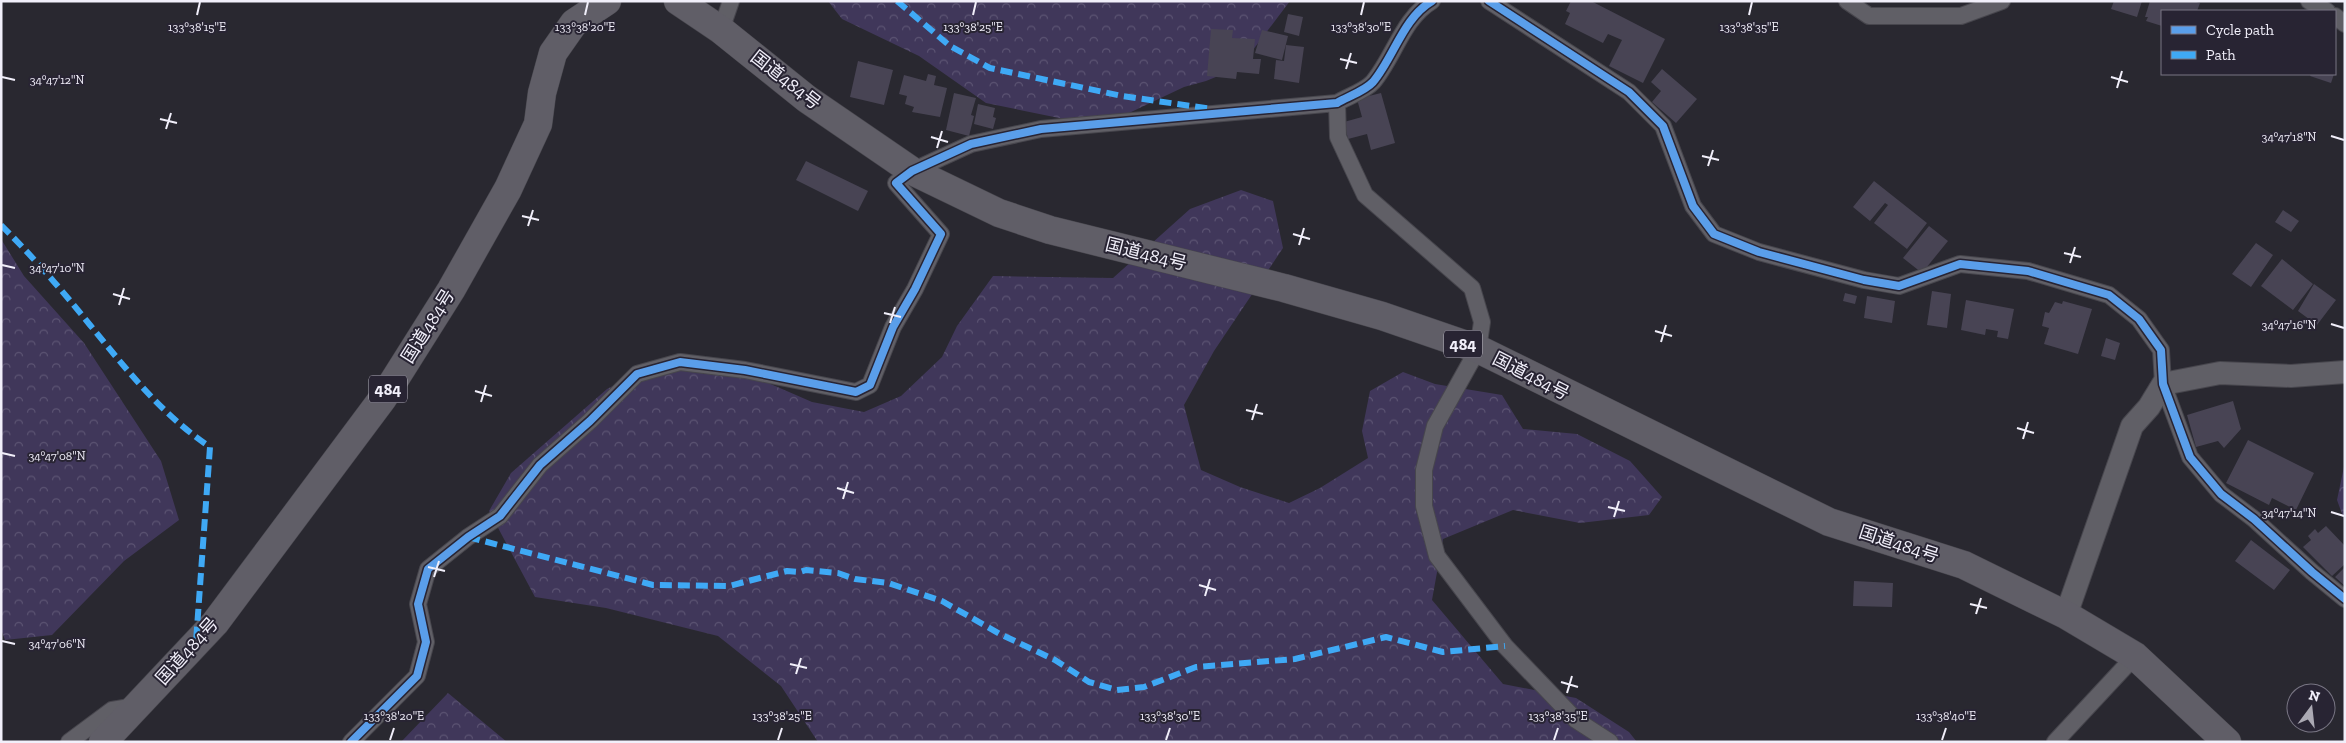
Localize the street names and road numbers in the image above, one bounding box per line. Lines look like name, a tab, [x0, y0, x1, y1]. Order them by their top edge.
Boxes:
street label: 国道484号	[746, 46, 826, 114]
street label: 国道484号	[1103, 233, 1189, 275]
street label: 国道484号	[397, 285, 459, 367]
road number: 484	[1444, 330, 1482, 358]
street label: 国道484号	[1489, 347, 1573, 405]
road number: 484	[369, 376, 407, 402]
street label: 国道484号	[1856, 521, 1942, 567]
street label: 国道484号	[151, 613, 223, 689]

